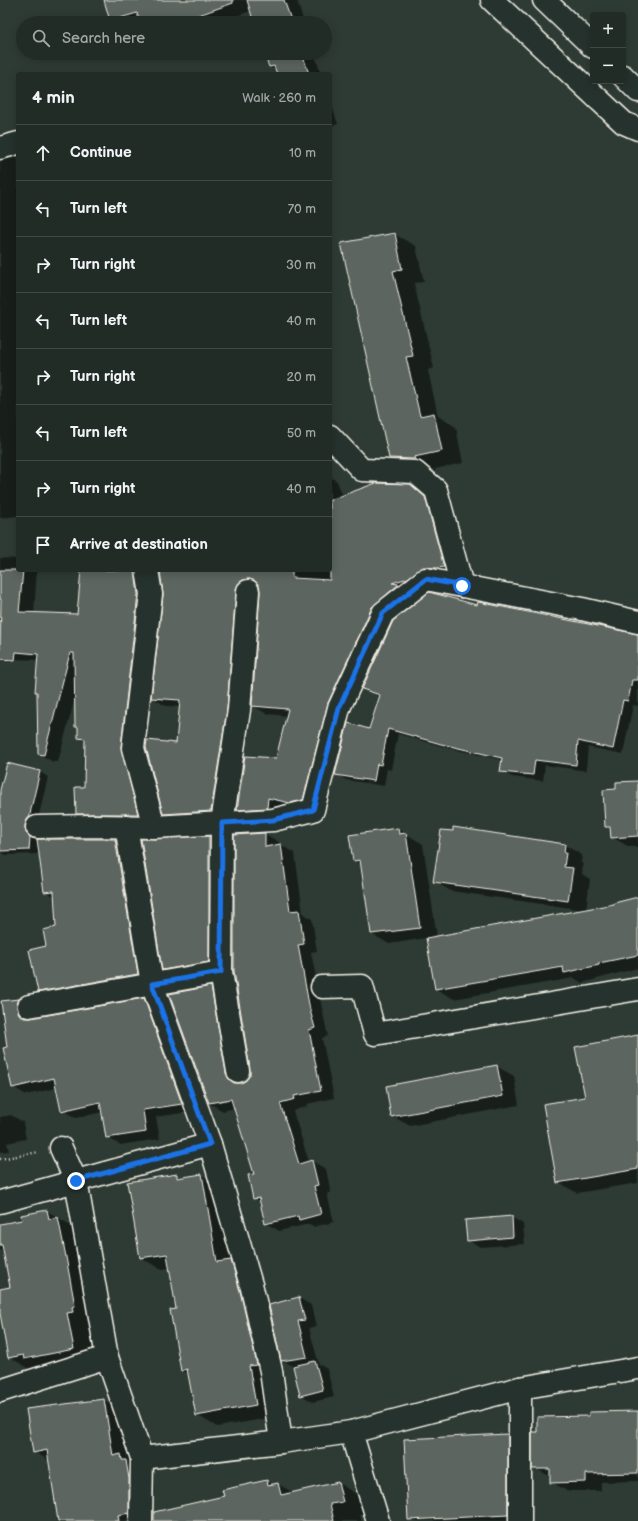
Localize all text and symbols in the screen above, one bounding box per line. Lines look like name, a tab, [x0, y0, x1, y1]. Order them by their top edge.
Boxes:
map controls	[590, 12, 626, 84]
button: +	[590, 12, 626, 48]
search box	[16, 16, 332, 60]
icon: search	[30, 27, 52, 49]
text: Search here	[62, 29, 145, 48]
button: −	[590, 48, 626, 84]
text: 4 min	[32, 88, 75, 108]
text: Walk · 260 m	[242, 90, 316, 106]
icon: ahead	[32, 142, 54, 164]
text: Continue	[70, 143, 132, 162]
text: 10 m	[289, 145, 316, 161]
icon: left	[32, 198, 54, 220]
text: Turn left	[70, 199, 127, 218]
text: 70 m	[288, 201, 316, 217]
icon: right	[32, 254, 54, 276]
text: Turn right	[70, 255, 135, 274]
text: 30 m	[286, 257, 316, 273]
icon: left	[32, 310, 54, 332]
text: Turn left	[70, 311, 127, 330]
text: 40 m	[286, 313, 316, 329]
icon: right	[32, 366, 54, 388]
text: Turn right	[70, 367, 135, 386]
text: 20 m	[286, 369, 316, 385]
icon: left	[32, 422, 54, 444]
text: Turn left	[70, 423, 127, 442]
text: 50 m	[287, 425, 316, 441]
icon: right	[32, 478, 54, 500]
text: Turn right	[70, 479, 135, 498]
text: 40 m	[286, 481, 316, 497]
icon: arrive	[32, 534, 54, 556]
text: Arrive at destination	[70, 535, 208, 554]
route start	[453, 577, 471, 595]
route end	[67, 1172, 85, 1190]

